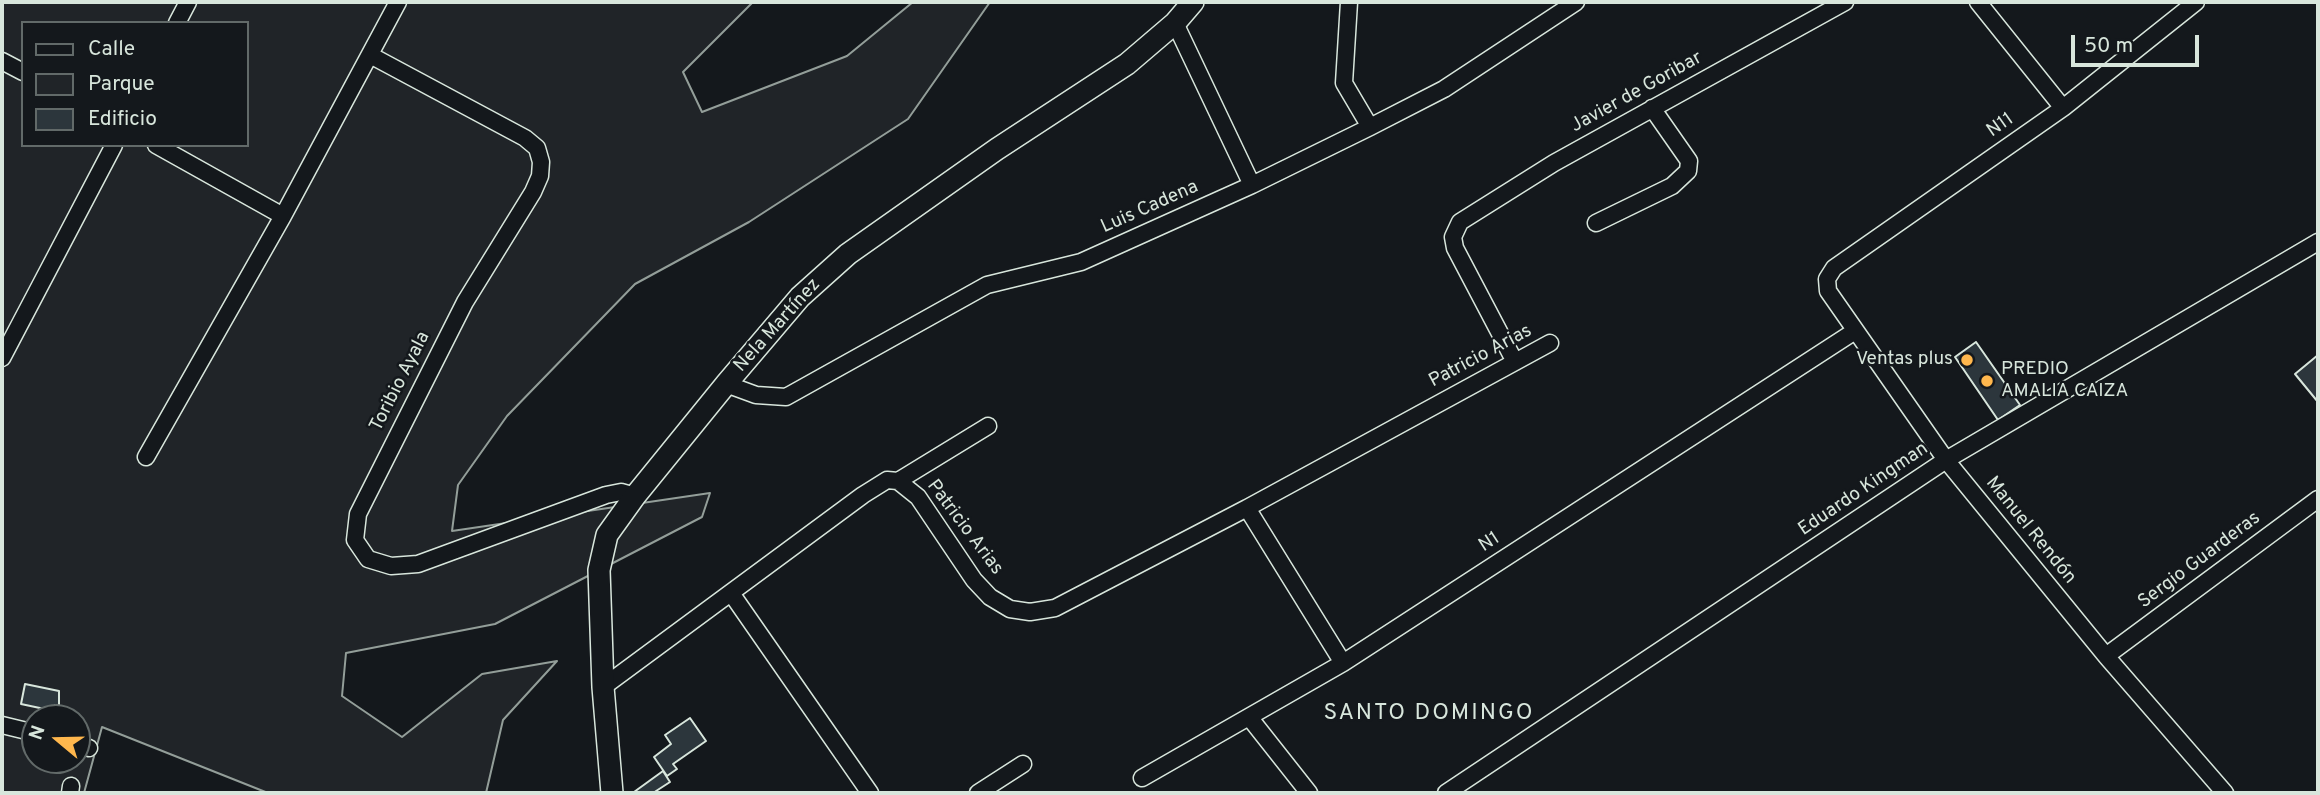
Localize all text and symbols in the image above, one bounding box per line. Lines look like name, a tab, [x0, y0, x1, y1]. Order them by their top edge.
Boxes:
legend	[21, 21, 248, 147]
scale bar	[2075, 21, 2203, 65]
text: 50 m	[2084, 33, 2133, 60]
text: Calle	[88, 36, 135, 63]
street label: Javier de Goribar	[1567, 47, 1707, 139]
text: Parque	[88, 71, 155, 98]
text: Edificio	[88, 106, 157, 133]
street label: N11	[1983, 109, 2019, 143]
street label: Luis Cadena	[1098, 176, 1202, 240]
street label: Nela Martínez	[730, 274, 826, 378]
street label: Patricio Arias	[1426, 320, 1536, 394]
street label: Toribio Ayala	[366, 328, 436, 436]
place label: Ventas plus	[1856, 349, 1953, 371]
marker: Ventas plus	[1959, 352, 1975, 368]
place label: PREDIO AMALIA CAIZA	[2001, 359, 2128, 403]
marker: PREDIO AMALIA CAIZA	[1979, 373, 1995, 389]
street label: Eduardo Kingman	[1795, 438, 1933, 542]
street label: Manuel Rendón	[1980, 473, 2080, 589]
street label: Patricio Arias	[921, 476, 1007, 580]
street label: Sergio Guarderas	[2134, 508, 2266, 614]
street label: N1	[1475, 528, 1505, 558]
district label: SANTO DOMINGO	[1325, 700, 1533, 728]
north arrow	[21, 704, 91, 774]
text: N	[24, 722, 52, 743]

